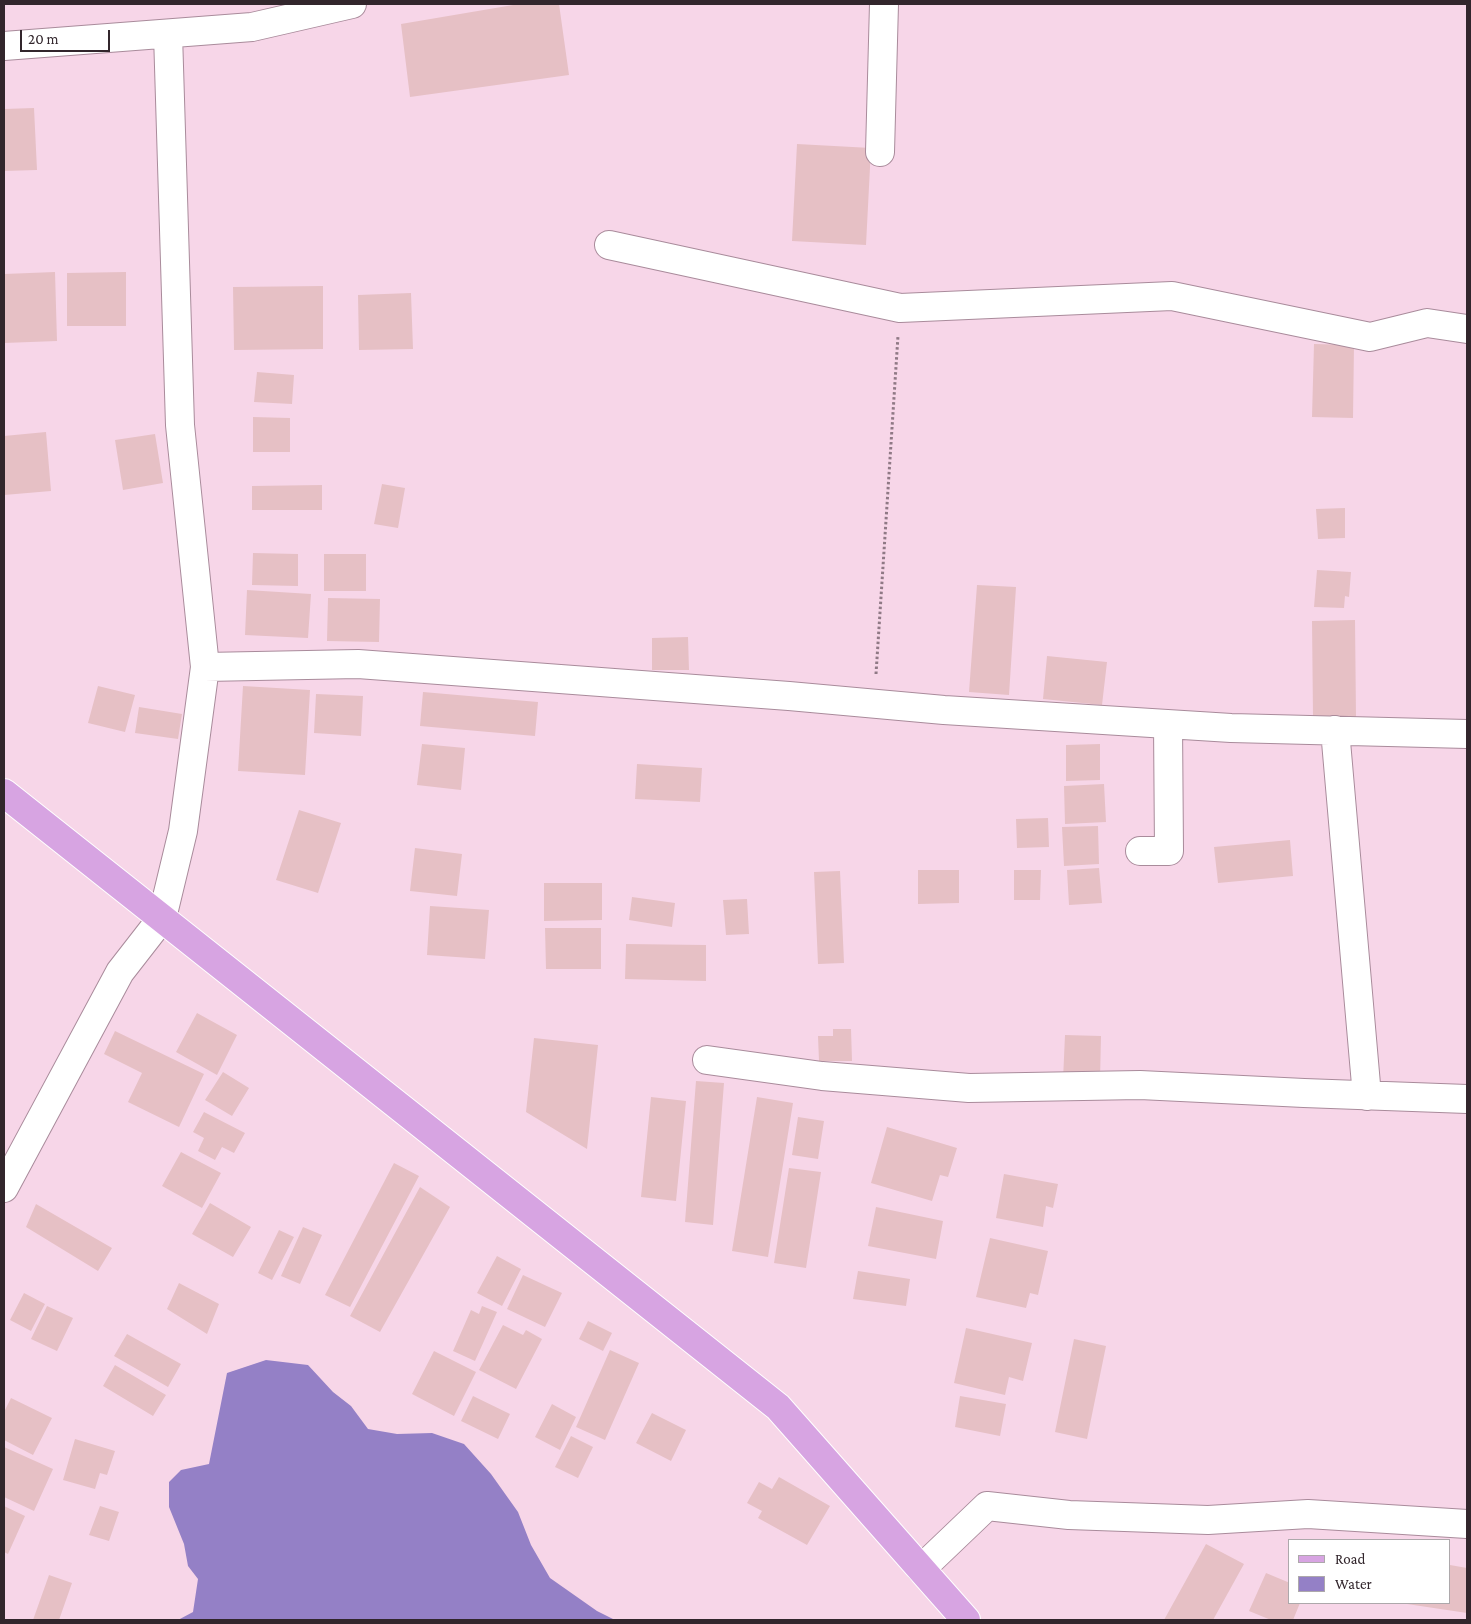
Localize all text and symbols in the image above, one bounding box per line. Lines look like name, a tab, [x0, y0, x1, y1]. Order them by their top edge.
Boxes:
scale bar	[22, 20, 112, 52]
text: 20 m	[28, 31, 59, 47]
legend	[1288, 1539, 1451, 1604]
text: Road	[1335, 1551, 1365, 1567]
text: Water	[1335, 1576, 1372, 1592]

